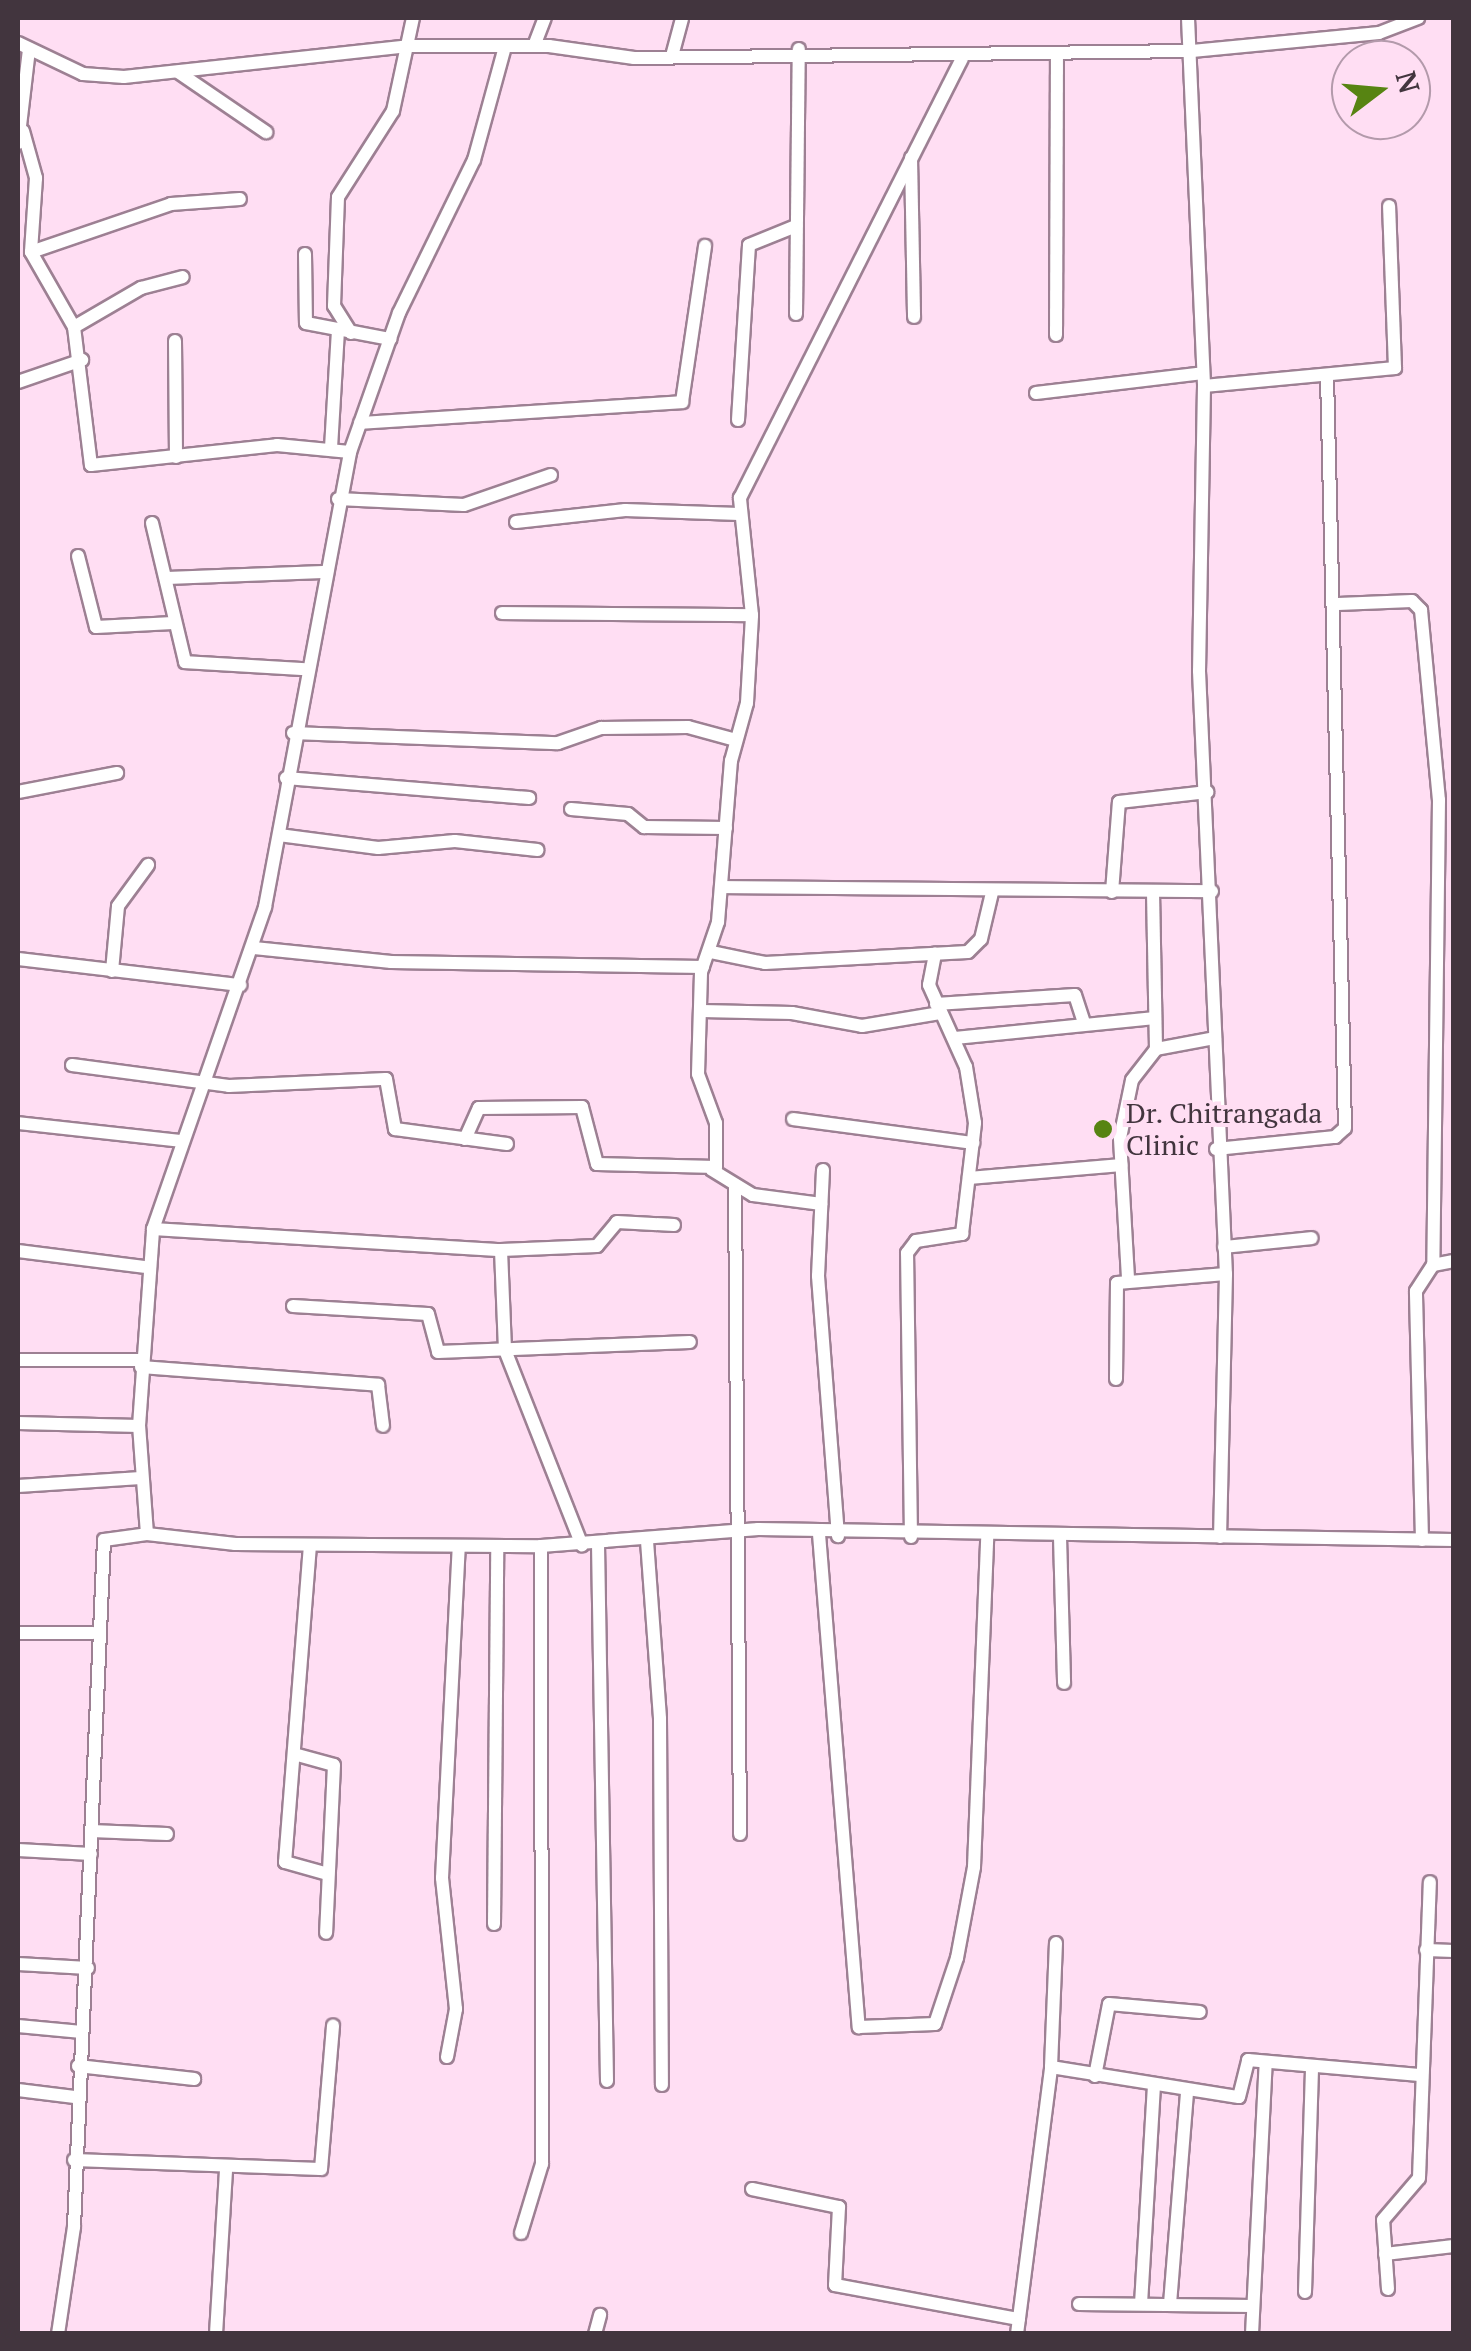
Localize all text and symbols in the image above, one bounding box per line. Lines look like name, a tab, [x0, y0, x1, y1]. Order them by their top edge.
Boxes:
north arrow	[1331, 40, 1431, 140]
text: N	[1388, 67, 1429, 97]
place label: Dr. Chitrangada Clinic	[1126, 1096, 1323, 1162]
marker: Dr. Chitrangada Clinic	[1090, 1116, 1116, 1142]

